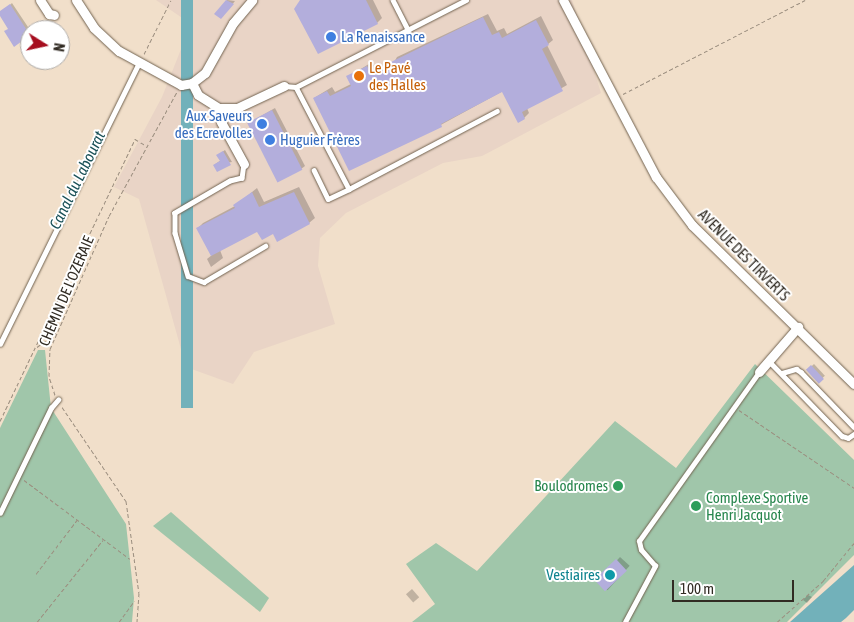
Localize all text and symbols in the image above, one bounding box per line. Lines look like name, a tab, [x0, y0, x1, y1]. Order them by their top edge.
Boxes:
north arrow	[20, 20, 70, 70]
place label: La Renaissance	[341, 28, 425, 46]
marker: La Renaissance	[325, 31, 337, 43]
text: N	[50, 42, 67, 53]
place label: Le Pavé des Halles	[369, 58, 426, 93]
marker: Le Pavé des Halles	[353, 70, 365, 82]
place label: Aux Saveurs des Ecrevolles	[175, 106, 252, 141]
marker: Aux Saveurs des Ecrevolles	[256, 118, 268, 130]
water label: Canal du Labourat	[45, 128, 109, 232]
place label: Huguier Frères	[280, 131, 360, 149]
marker: Huguier Frères	[264, 134, 276, 146]
street label: AVENUE DES TIRVERTS	[695, 206, 793, 304]
street label: CHEMIN DE L'OZERAIE	[35, 233, 97, 349]
place label: Boulodromes	[534, 477, 608, 495]
marker: Boulodromes	[612, 480, 624, 492]
place label: Complexe Sportive Henri Jacquot	[706, 488, 808, 523]
marker: Complexe Sportive Henri Jacquot	[690, 500, 702, 512]
place label: Vestiaires	[546, 566, 600, 584]
marker: Vestiaires	[604, 569, 616, 581]
scale bar	[674, 570, 796, 602]
text: 100 m	[680, 580, 714, 597]

